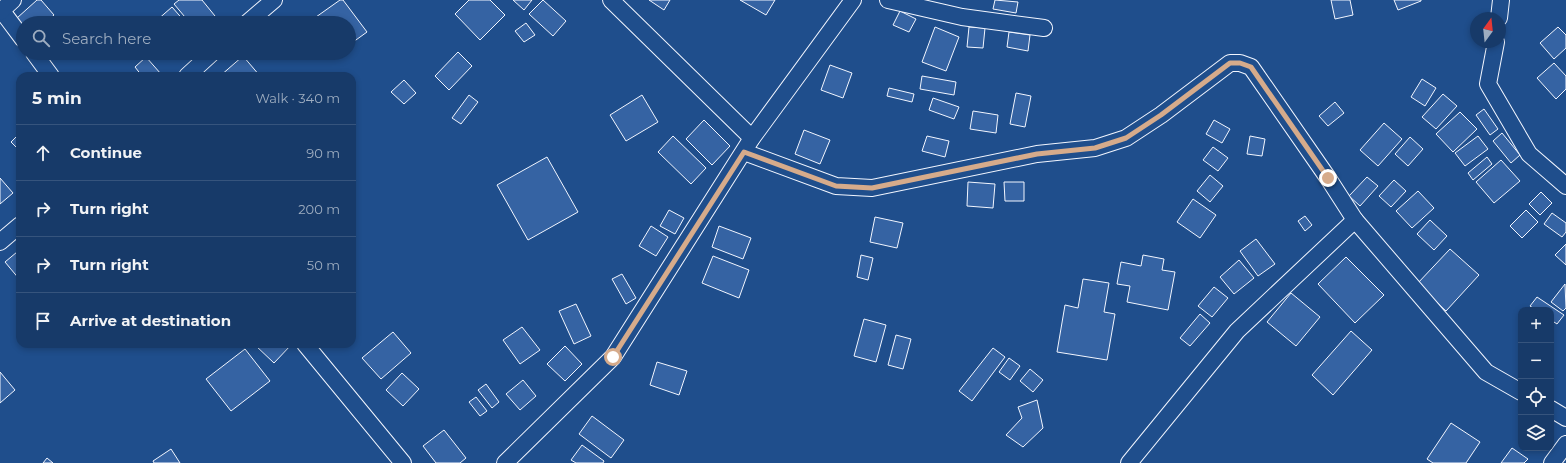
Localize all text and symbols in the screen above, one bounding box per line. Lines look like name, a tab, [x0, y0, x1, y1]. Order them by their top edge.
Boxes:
north arrow	[1470, 12, 1506, 48]
search box	[16, 16, 356, 60]
icon: search	[30, 27, 52, 49]
text: Search here	[62, 29, 151, 48]
text: 5 min	[32, 88, 82, 108]
text: Walk · 340 m	[256, 90, 340, 106]
icon: ahead	[32, 142, 54, 164]
text: Continue	[70, 143, 142, 162]
text: 90 m	[306, 145, 340, 161]
route end	[1319, 169, 1337, 187]
icon: right	[32, 198, 54, 220]
text: Turn right	[70, 199, 149, 218]
text: 200 m	[298, 201, 340, 217]
icon: right	[32, 254, 54, 276]
text: Turn right	[70, 255, 149, 274]
text: 50 m	[307, 257, 340, 273]
map controls	[1518, 307, 1554, 451]
button: +	[1518, 307, 1554, 343]
icon: arrive	[32, 310, 54, 332]
text: Arrive at destination	[70, 311, 231, 330]
button: −	[1518, 343, 1554, 379]
route start	[604, 348, 622, 366]
button: locate	[1518, 379, 1554, 415]
button: layers	[1518, 415, 1554, 451]

